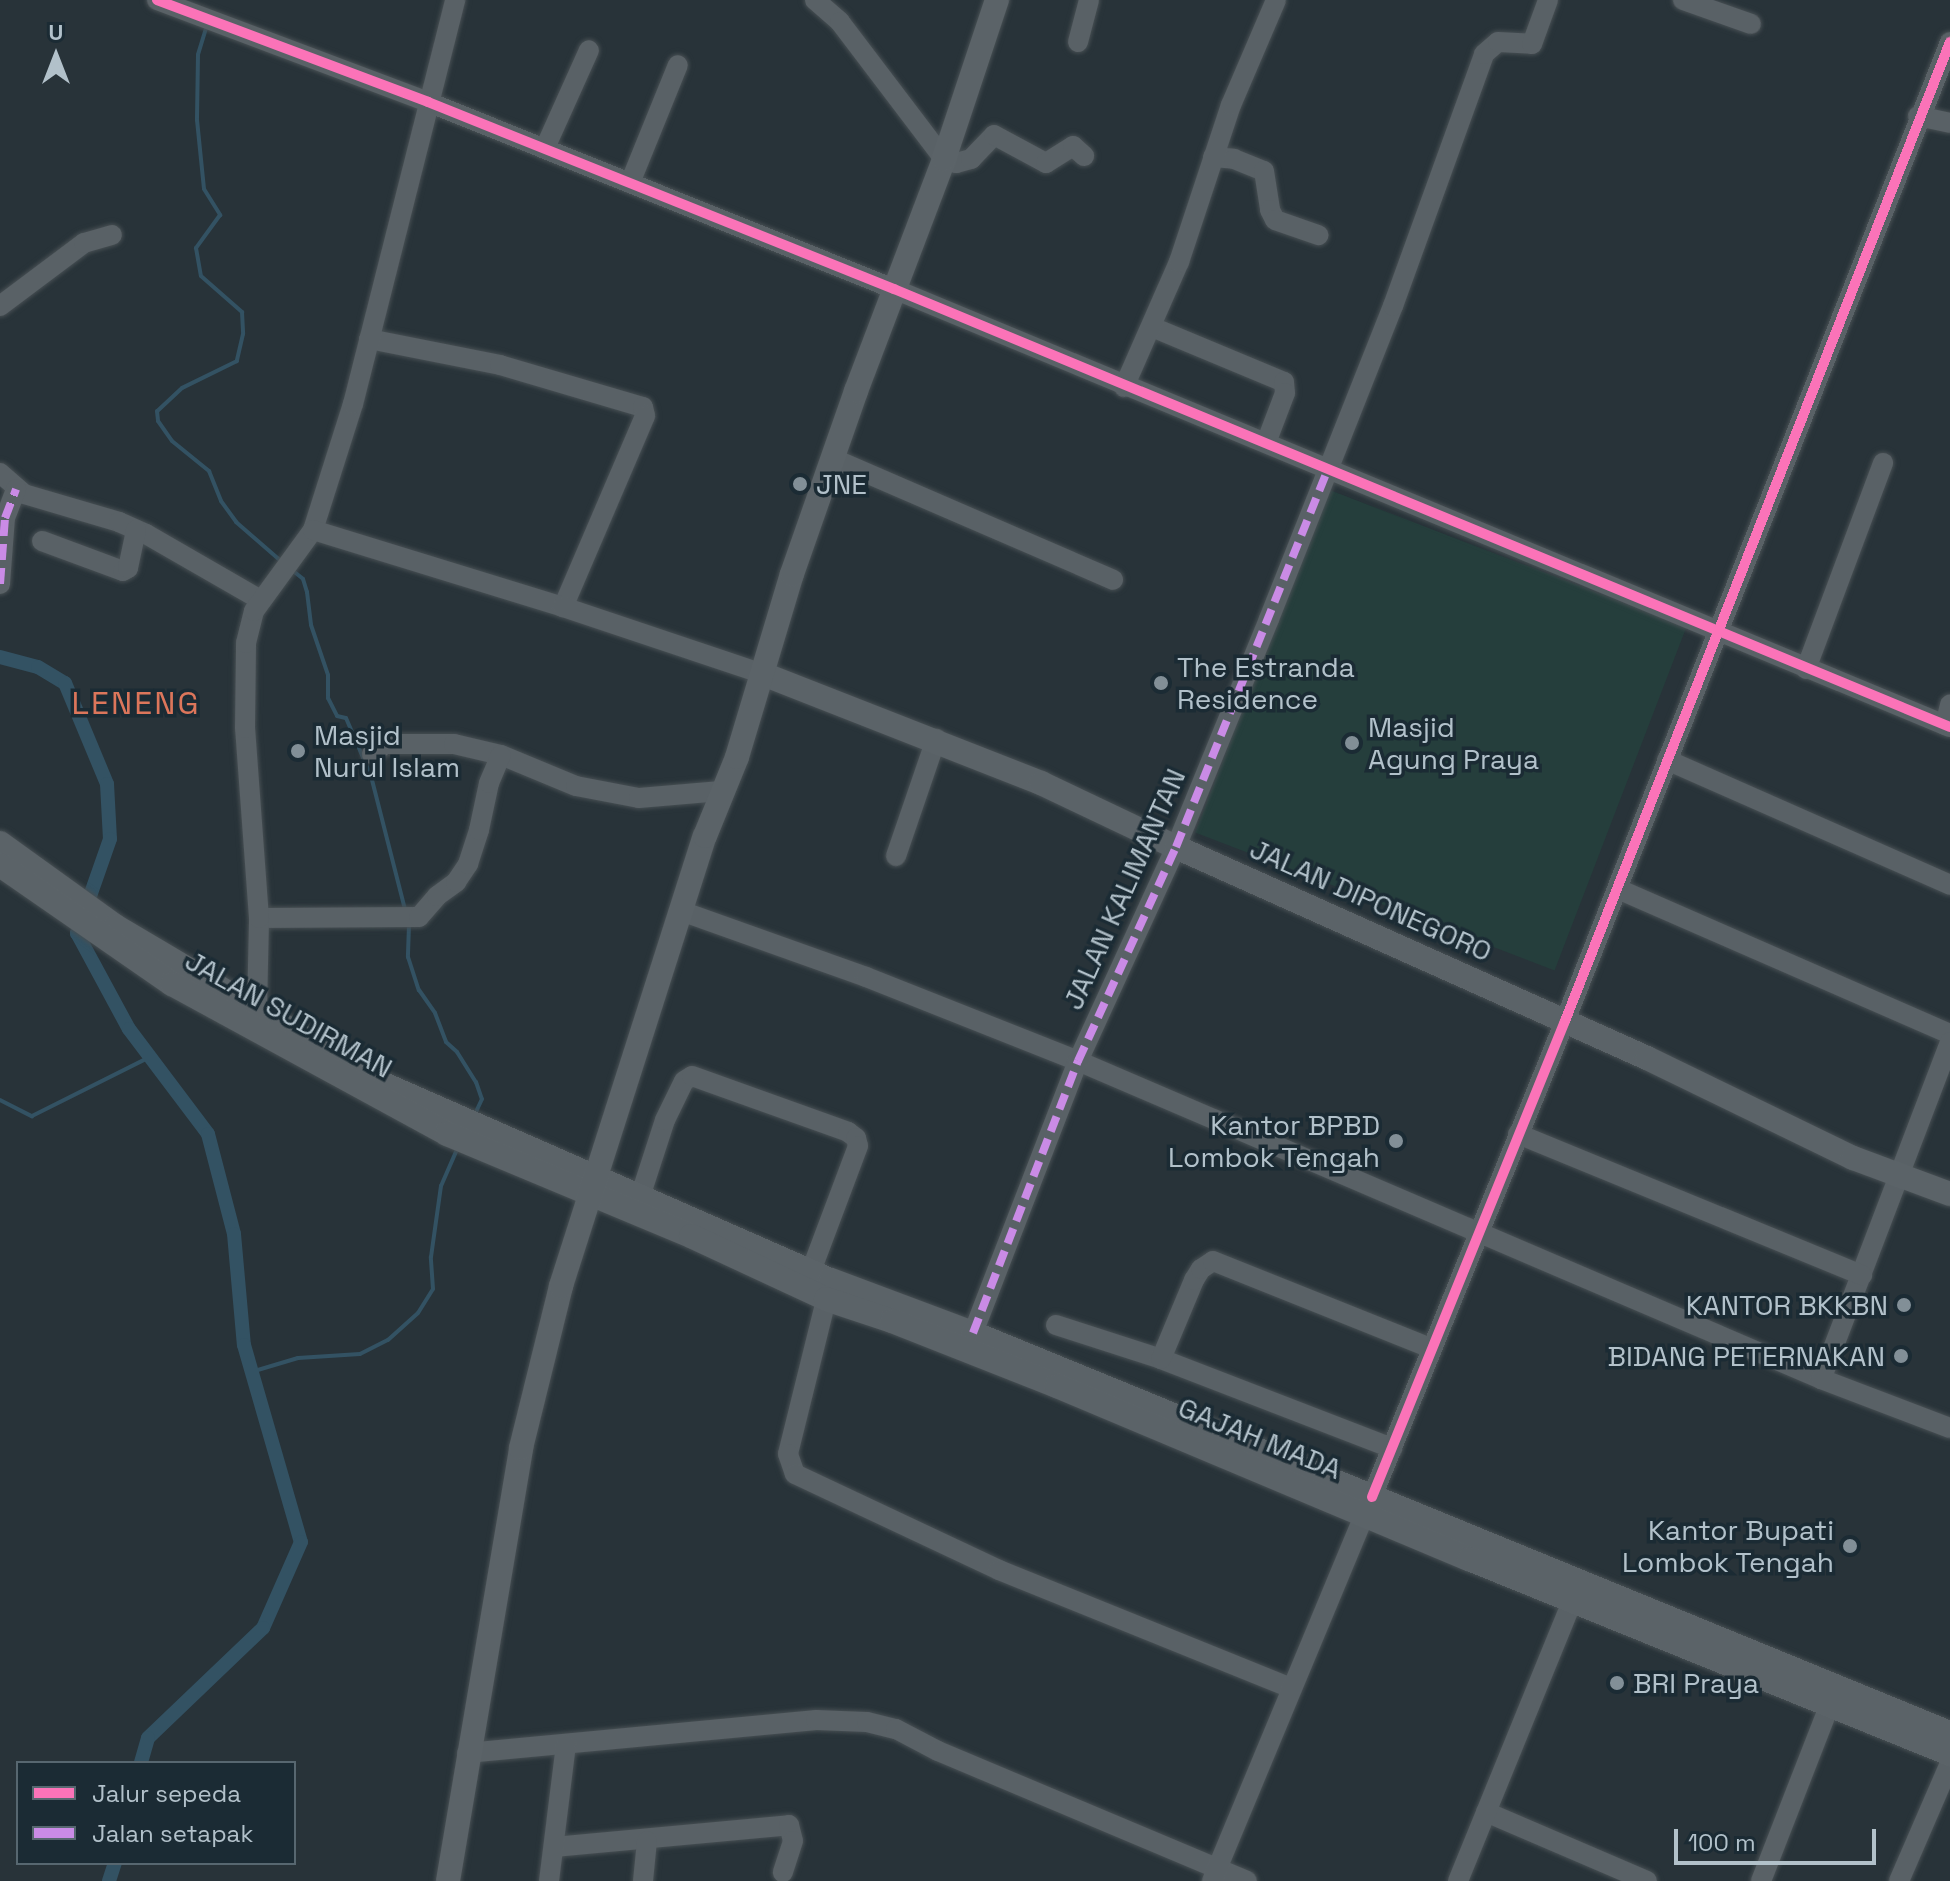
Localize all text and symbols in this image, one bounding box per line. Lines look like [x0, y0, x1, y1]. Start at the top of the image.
north arrow [16, 16, 96, 96]
text: U [49, 18, 63, 46]
place label: JNE [816, 467, 867, 501]
marker: JNE [791, 475, 809, 493]
place label: The Estranda Residence [1177, 650, 1355, 716]
marker: The Estranda Residence [1152, 674, 1170, 692]
district label: LENENG [71, 684, 201, 722]
place label: Masjid Agung Praya [1368, 710, 1539, 776]
place label: Masjid Nurul Islam [314, 718, 460, 784]
marker: Masjid Agung Praya [1343, 734, 1361, 752]
marker: Masjid Nurul Islam [289, 742, 307, 760]
street label: JALAN KALIMANTAN [1056, 763, 1192, 1015]
street label: JALAN DIPONEGORO [1245, 832, 1497, 968]
street label: JALAN SUDIRMAN [180, 943, 398, 1085]
place label: Kantor BPBD Lombok Tengah [1167, 1108, 1380, 1174]
marker: Kantor BPBD Lombok Tengah [1387, 1132, 1405, 1150]
place label: KANTOR BKKBN [1686, 1288, 1888, 1322]
marker: KANTOR BKKBN [1895, 1296, 1913, 1314]
place label: BIDANG PETERNAKAN [1607, 1339, 1885, 1373]
marker: BIDANG PETERNAKAN [1892, 1347, 1910, 1365]
street label: GAJAH MADA [1174, 1390, 1346, 1486]
place label: Kantor Bupati Lombok Tengah [1621, 1513, 1834, 1579]
marker: Kantor Bupati Lombok Tengah [1841, 1537, 1859, 1555]
place label: BRI Praya [1633, 1666, 1759, 1700]
marker: BRI Praya [1608, 1674, 1626, 1692]
legend [16, 1761, 296, 1865]
text: Jalur sepeda [92, 1778, 241, 1809]
scale bar [1678, 1813, 1880, 1863]
text: Jalan setapak [92, 1818, 253, 1849]
text: 100 m [1688, 1827, 1756, 1858]

